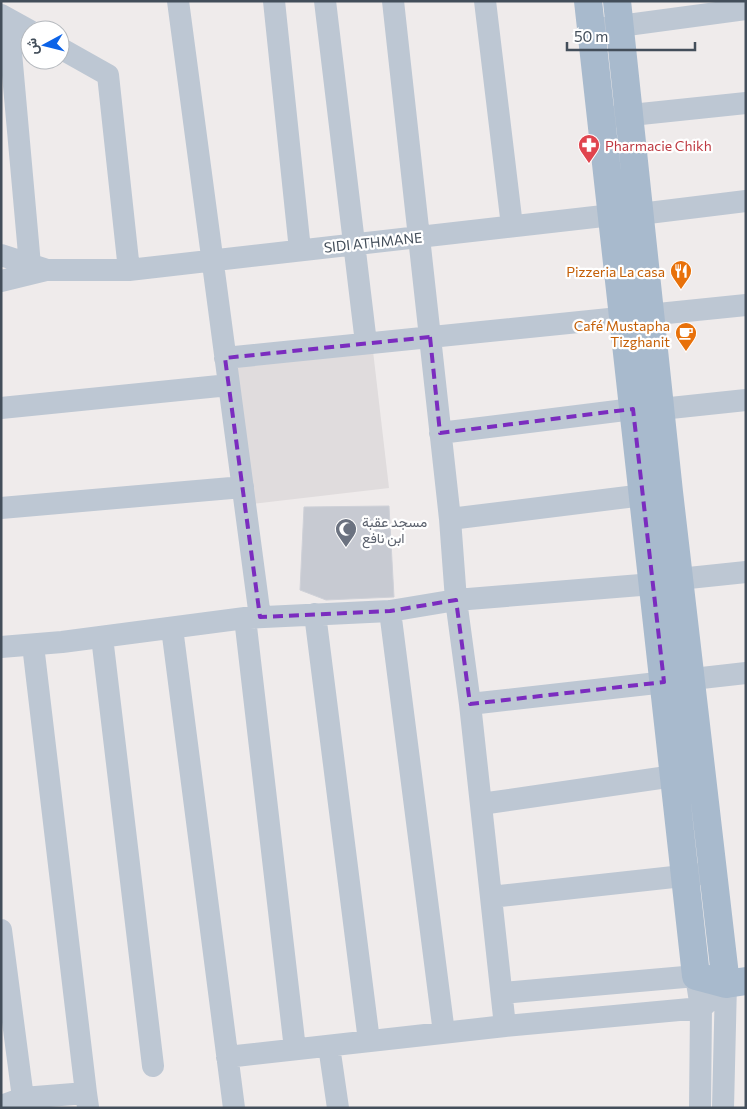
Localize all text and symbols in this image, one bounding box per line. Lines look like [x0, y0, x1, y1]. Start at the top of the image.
north arrow [20, 20, 70, 70]
scale bar [567, 20, 694, 52]
text: 50 m [574, 27, 608, 45]
text: ش [22, 37, 42, 56]
pharmacy icon: Pharmacie Chikh [577, 133, 601, 164]
place label: Pharmacie Chikh [605, 137, 712, 154]
street label: SIDI ATHMANE [323, 228, 423, 256]
restaurant icon: Pizzeria La casa [669, 259, 693, 290]
place label: Pizzeria La casa [566, 263, 665, 280]
place label: Café Mustapha Tizghanit [574, 317, 670, 350]
cafe icon: Café Mustapha Tizghanit [674, 321, 698, 352]
place label: مسجد عقبة ابن نافع [362, 513, 427, 549]
mosque icon: مسجد عقبة ابن نافع [334, 517, 358, 548]

